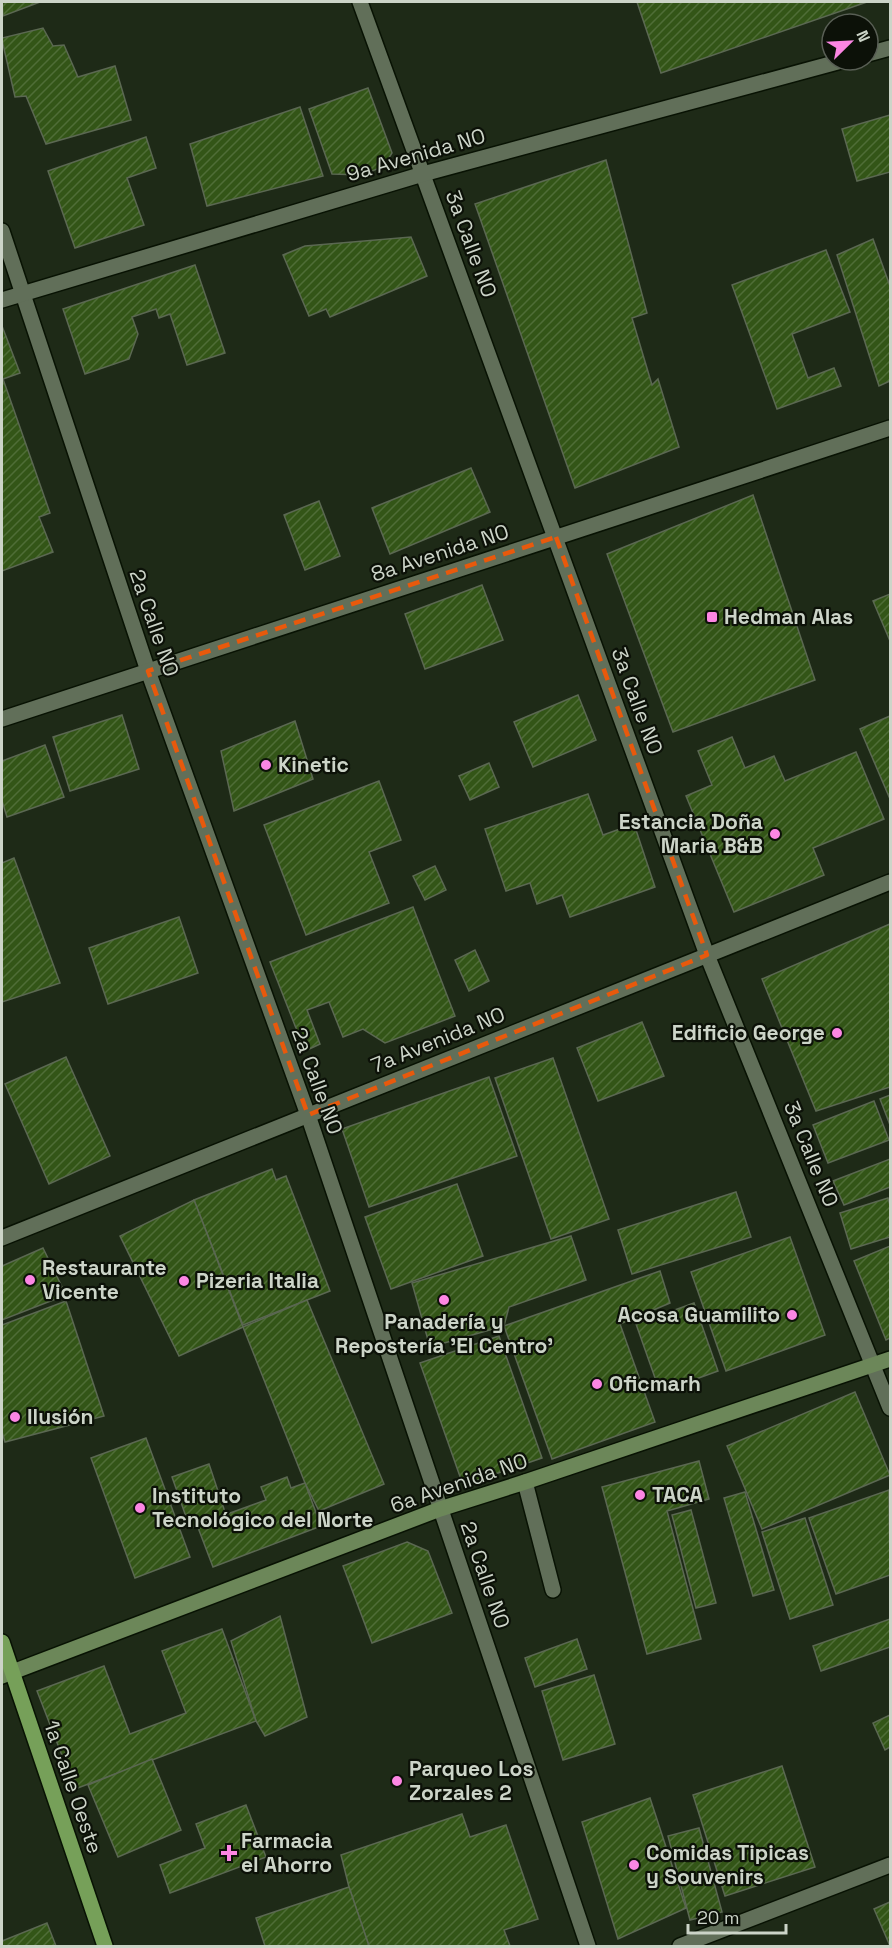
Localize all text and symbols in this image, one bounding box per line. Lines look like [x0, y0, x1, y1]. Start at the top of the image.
north arrow [820, 12, 880, 72]
text: N [851, 27, 875, 45]
street label: 9a Avenida NO [343, 122, 488, 187]
street label: 3a Calle NO [440, 187, 503, 301]
street label: 8a Avenida NO [367, 518, 512, 588]
street label: 2a Calle NO [124, 566, 185, 680]
place label: Hedman Alas [724, 603, 853, 630]
marker: Hedman Alas [705, 610, 719, 624]
street label: 3a Calle NO [606, 644, 669, 758]
place label: Kinetic [278, 751, 349, 778]
marker: Kinetic [259, 758, 273, 772]
place label: Estancia Doña Maria B&B [619, 808, 763, 859]
marker: Estancia Doña Maria B&B [768, 827, 782, 841]
street label: 7a Avenida NO [367, 1000, 509, 1079]
place label: Edificio George [672, 1019, 825, 1046]
street label: 2a Calle NO [286, 1024, 349, 1138]
marker: Edificio George [830, 1026, 844, 1040]
street label: 3a Calle NO [778, 1097, 845, 1211]
place label: Restaurante Vicente [42, 1254, 167, 1305]
place label: Pizeria Italia [196, 1267, 319, 1294]
marker: Restaurante Vicente [23, 1273, 37, 1287]
marker: Pizeria Italia [177, 1274, 191, 1288]
marker: Panadería y Repostería 'El Centro' [437, 1293, 451, 1307]
place label: Acosa Guamilito [617, 1301, 780, 1328]
place label: Panadería y Repostería 'El Centro' [335, 1308, 553, 1359]
marker: Acosa Guamilito [785, 1308, 799, 1322]
place label: Oficmarh [609, 1370, 701, 1397]
marker: Oficmarh [590, 1377, 604, 1391]
place label: Ilusión [27, 1403, 93, 1430]
marker: Ilusión [8, 1410, 22, 1424]
street label: 6a Avenida NO [387, 1446, 531, 1519]
place label: TACA [652, 1481, 703, 1508]
place label: Instituto Tecnológico del Norte [152, 1482, 374, 1533]
marker: TACA [633, 1488, 647, 1502]
marker: Instituto Tecnológico del Norte [133, 1501, 147, 1515]
street label: 2a Calle NO [455, 1518, 516, 1632]
street label: 1a Calle Oeste [38, 1717, 109, 1857]
place label: Parqueo Los Zorzales 2 [409, 1755, 533, 1806]
marker: Parqueo Los Zorzales 2 [390, 1774, 404, 1788]
place label: Farmacia el Ahorro [241, 1827, 332, 1878]
place label: Comidas Tipicas y Souvenirs [646, 1839, 809, 1890]
marker: Farmacia el Ahorro [222, 1846, 236, 1860]
marker: Comidas Tipicas y Souvenirs [627, 1858, 641, 1872]
scale bar [688, 1897, 786, 1935]
text: 20 m [697, 1906, 740, 1929]

